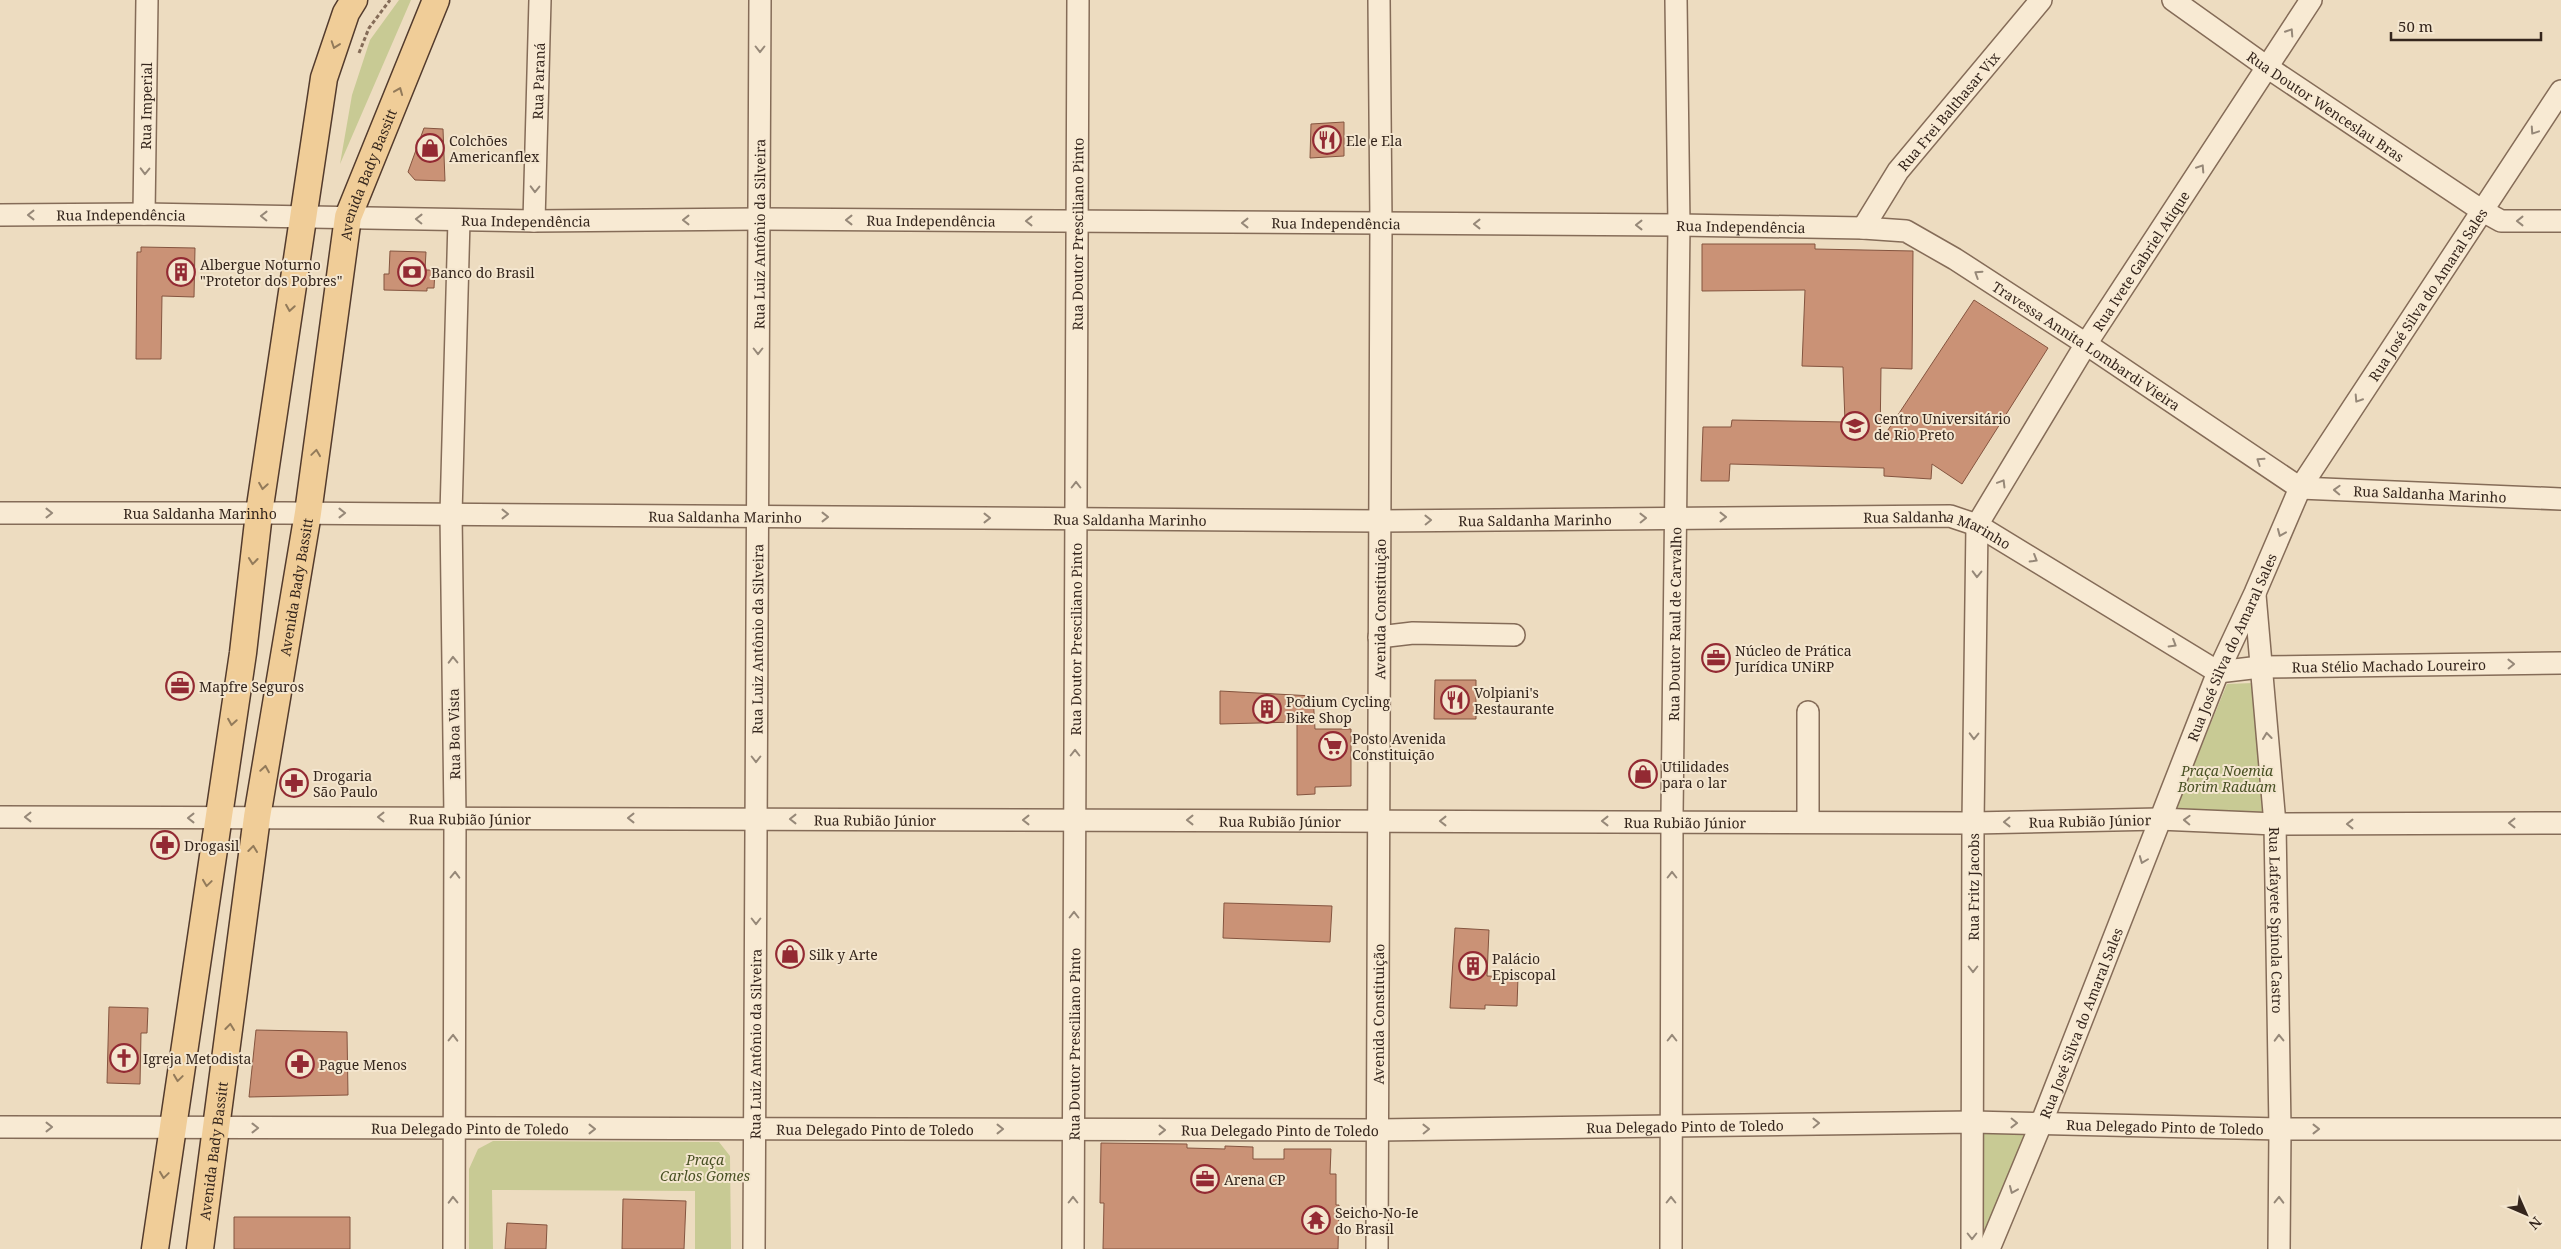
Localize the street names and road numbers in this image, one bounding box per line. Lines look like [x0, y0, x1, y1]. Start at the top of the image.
street label: Rua Paraná [527, 42, 548, 120]
street label: Rua Doutor Wenceslau Bras [2243, 46, 2408, 166]
street label: Rua Frei Balthasar Vix [1893, 47, 2004, 175]
street label: Rua Imperial [135, 62, 156, 150]
street label: Avenida Bady Bassitt [335, 106, 400, 242]
street label: Rua Doutor Presciliano Pinto [1067, 138, 1087, 330]
street label: Rua Luiz Antônio da Silveira [749, 139, 769, 329]
street label: Rua Ivete Gabriel Atique [2088, 187, 2193, 334]
street label: Rua Independência [56, 204, 186, 224]
street label: Rua José Silva do Amaral Sales [2363, 204, 2491, 385]
street label: Rua Independência [461, 210, 591, 231]
street label: Rua Independência [866, 210, 996, 230]
street label: Rua Independência [1271, 213, 1401, 233]
street label: Rua Independência [1676, 215, 1806, 237]
street label: Travessa Annita Lombardi Vieira [1989, 276, 2184, 414]
street label: Rua Saldanha Marinho [2353, 481, 2507, 506]
street label: Rua Saldanha Marinho [123, 504, 277, 523]
street label: Rua Saldanha Marinho [648, 506, 802, 526]
street label: Rua Saldanha Marinho [1863, 506, 2015, 553]
street label: Rua Saldanha Marinho [1053, 509, 1207, 529]
street label: Rua Saldanha Marinho [1458, 509, 1612, 530]
street label: Avenida Bady Bassitt [275, 516, 317, 657]
street label: Rua Doutor Raul de Carvalho [1664, 527, 1685, 721]
street label: Avenida Constituição [1370, 538, 1389, 680]
street label: Rua Doutor Presciliano Pinto [1066, 543, 1085, 735]
street label: Rua Luiz Antônio da Silveira [747, 544, 767, 734]
street label: Rua José Silva do Amaral Sales [2182, 550, 2281, 744]
street label: Rua Stélio Machado Loureiro [2292, 654, 2486, 676]
street label: Rua Boa Vista [444, 688, 464, 780]
street label: Rua Rubião Júnior [409, 809, 532, 828]
street label: Rua Rubião Júnior [814, 810, 937, 829]
street label: Rua Rubião Júnior [2029, 810, 2152, 831]
street label: Rua Rubião Júnior [1219, 811, 1342, 831]
street label: Rua Rubião Júnior [1624, 812, 1747, 832]
street label: Rua Lafayete Spínola Castro [2266, 827, 2288, 1014]
street label: Rua Fritz Jacobs [1963, 833, 1982, 941]
street label: Rua José Silva do Amaral Sales [2035, 925, 2127, 1121]
street label: Avenida Constituição [1368, 943, 1388, 1085]
street label: Rua Doutor Presciliano Pinto [1064, 948, 1084, 1140]
street label: Rua Luiz Antônio da Silveira [745, 949, 765, 1139]
street label: Avenida Bady Bassitt [194, 1080, 232, 1221]
street label: Rua Delegado Pinto de Toledo [1586, 1115, 1784, 1137]
street label: Rua Delegado Pinto de Toledo [2066, 1115, 2264, 1138]
street label: Rua Delegado Pinto de Toledo [371, 1118, 569, 1138]
street label: Rua Delegado Pinto de Toledo [776, 1119, 974, 1139]
street label: Rua Delegado Pinto de Toledo [1181, 1120, 1379, 1140]

